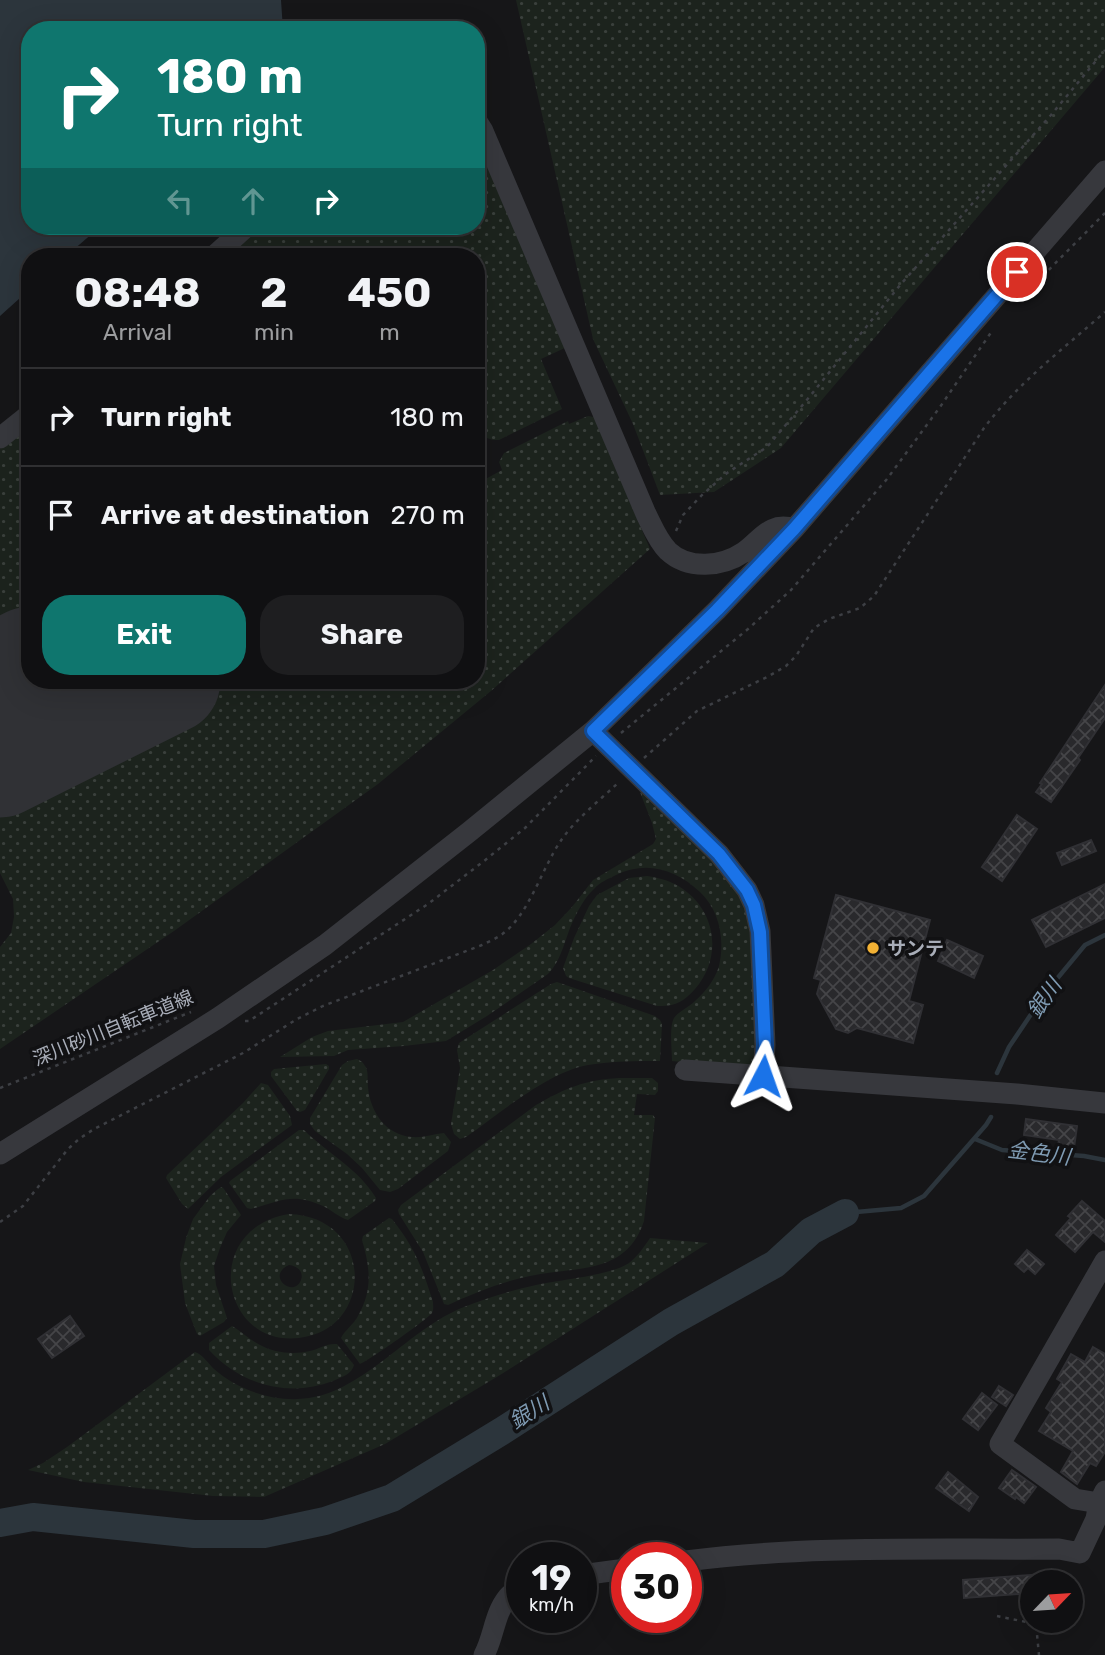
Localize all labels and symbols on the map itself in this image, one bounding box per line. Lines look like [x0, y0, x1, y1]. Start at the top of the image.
pin [987, 242, 1047, 302]
place label: サンテ [887, 937, 944, 960]
marker: サンテ [865, 940, 881, 956]
water label: 銀川 [1022, 972, 1067, 1022]
street label: 深川砂川自転車道線 [29, 985, 197, 1071]
position arrow [726, 1039, 800, 1113]
water label: 金色川 [1006, 1137, 1074, 1169]
water label: 銀川 [505, 1389, 555, 1434]
speed limit sign: 30 [611, 1542, 702, 1633]
north arrow [1020, 1570, 1083, 1633]

